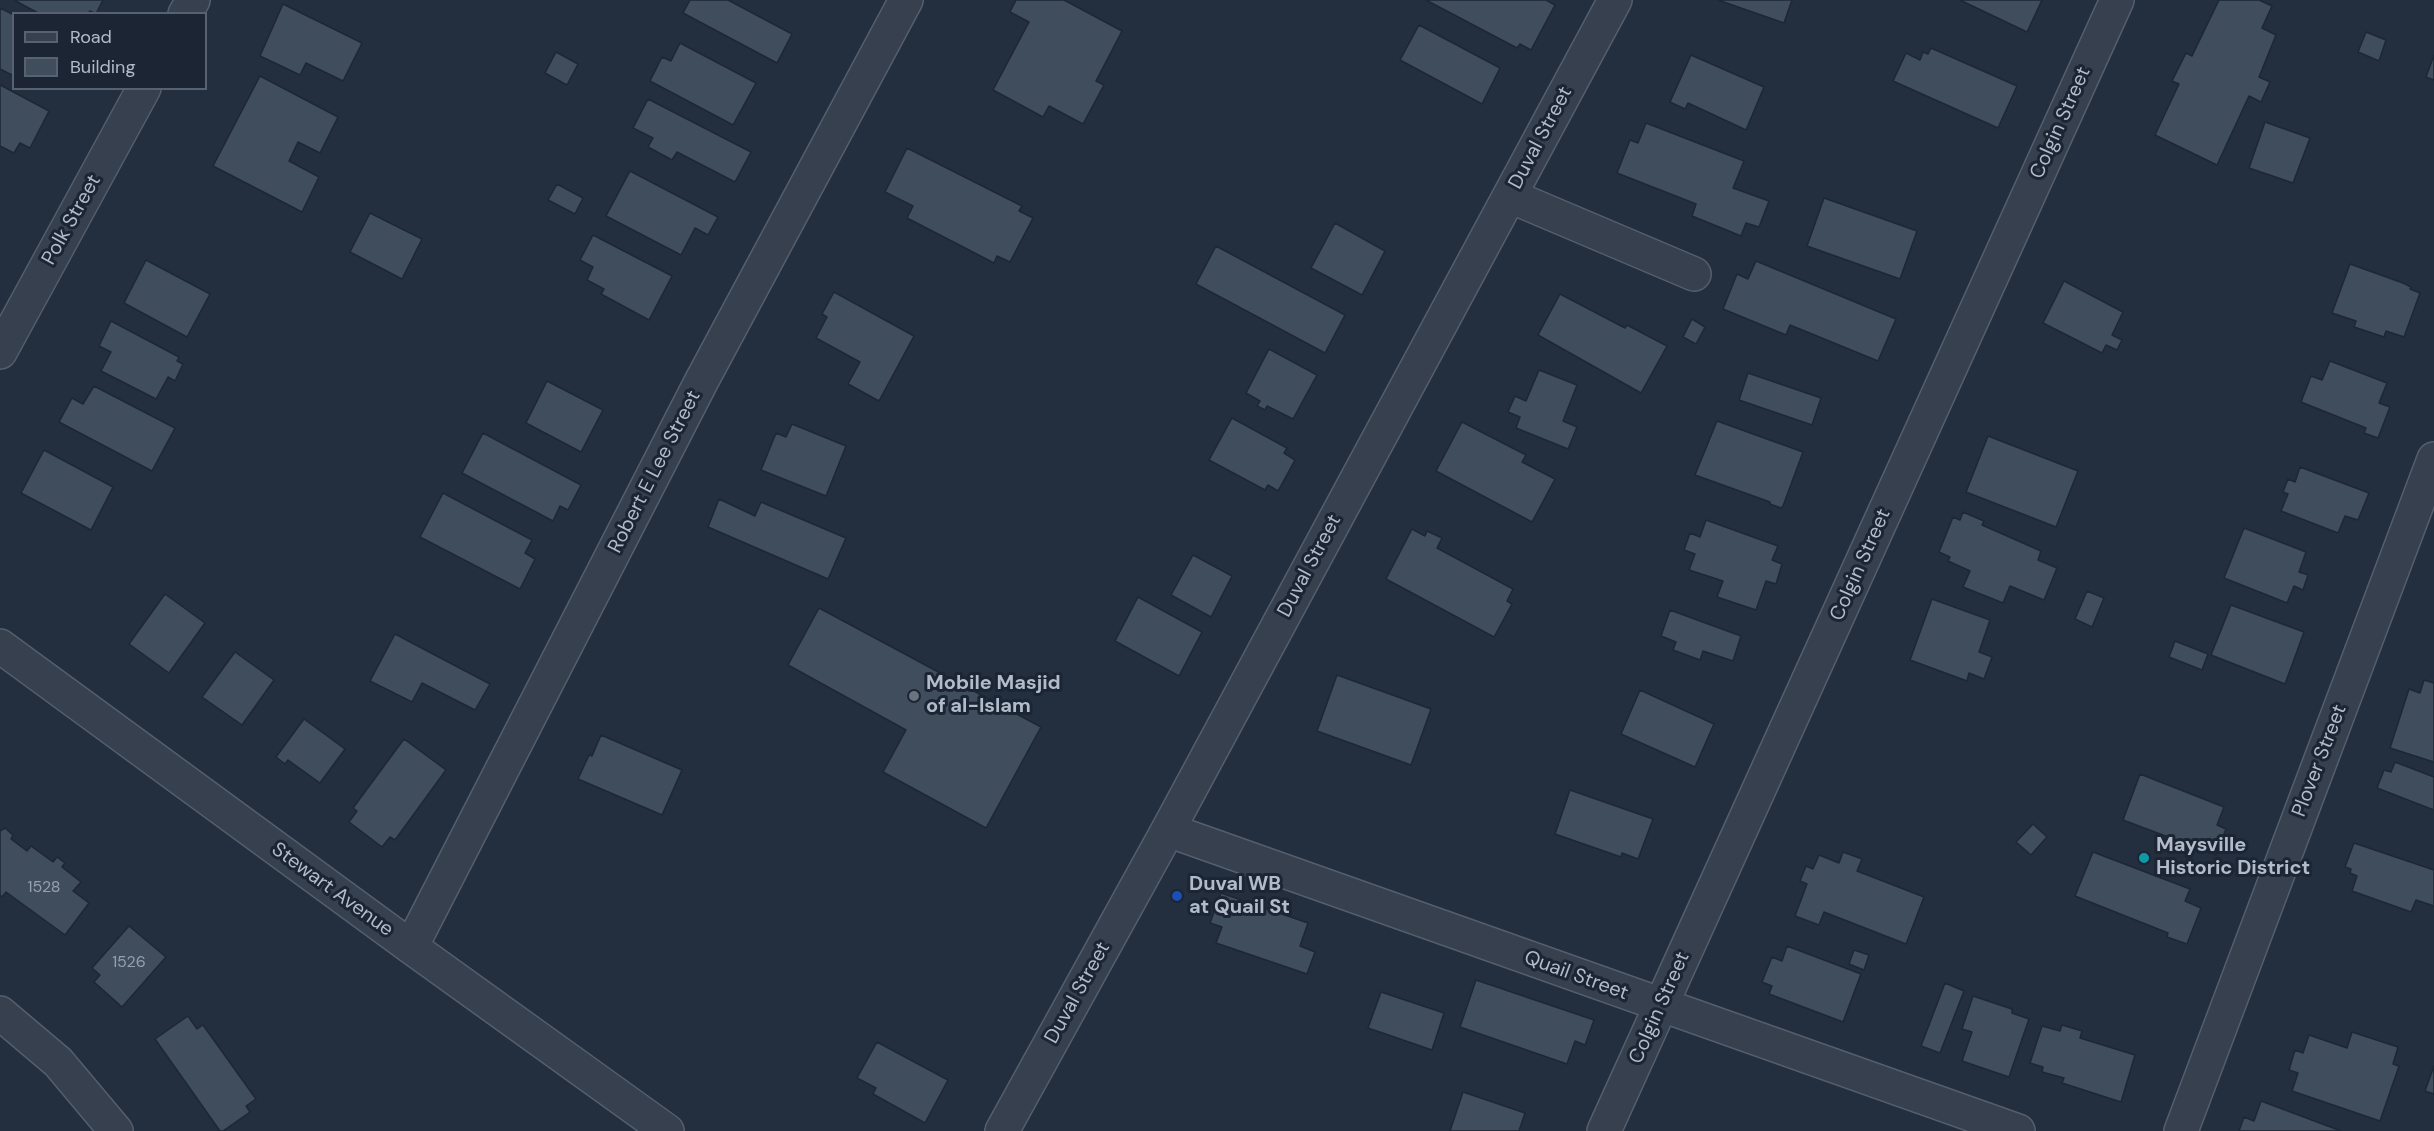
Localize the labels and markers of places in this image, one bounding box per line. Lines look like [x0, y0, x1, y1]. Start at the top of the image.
place label: Mobile Masjid of al-Islam [926, 672, 1061, 719]
marker: Mobile Masjid of al-Islam [907, 689, 921, 703]
place label: Maysville Historic District [2156, 834, 2310, 881]
marker: Maysville Historic District [2137, 851, 2151, 865]
place label: Duval WB at Quail St [1189, 873, 1290, 920]
marker: Duval WB at Quail St [1170, 889, 1184, 903]

